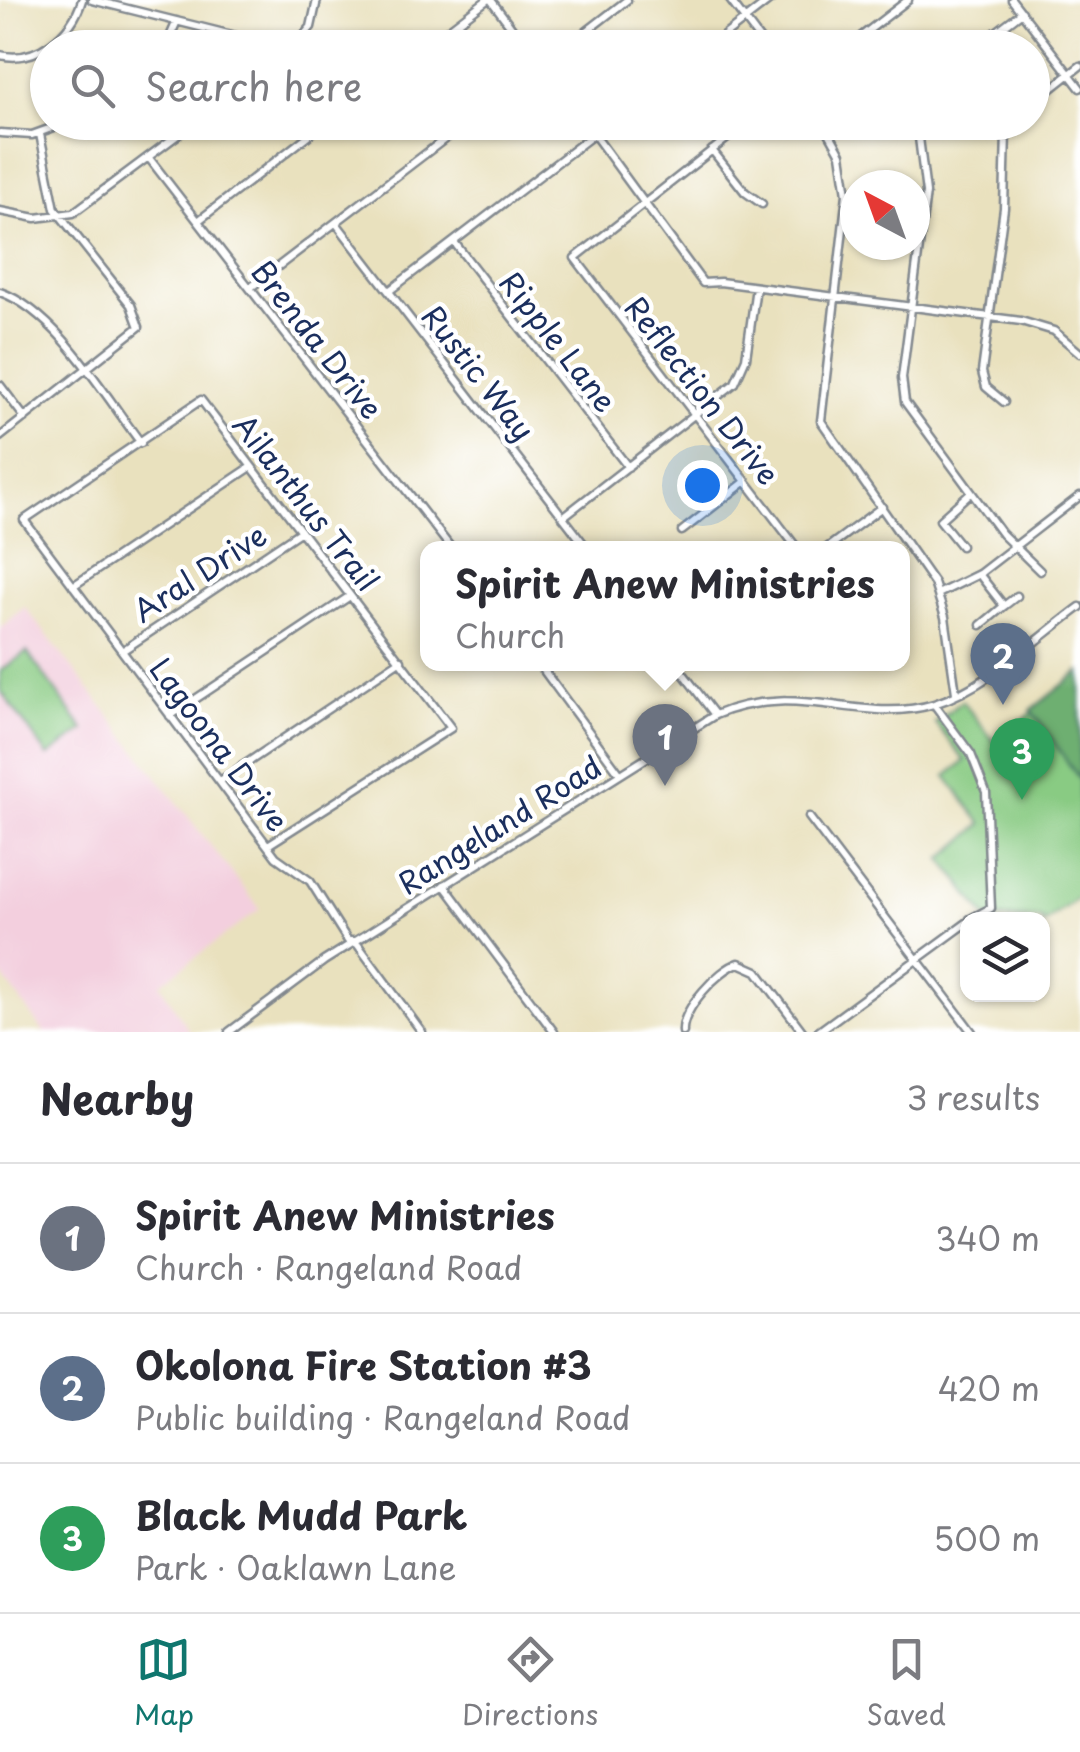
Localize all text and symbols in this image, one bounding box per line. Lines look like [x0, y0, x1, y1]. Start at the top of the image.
search box [30, 30, 1050, 140]
text: Search here [145, 57, 362, 114]
icon: search [65, 58, 120, 113]
north arrow [840, 170, 930, 260]
street label: Brenda Drive [242, 250, 394, 428]
street label: Ripple Lane [489, 261, 629, 421]
street label: Reflection Drive [615, 286, 791, 494]
street label: Rustic Way [412, 295, 546, 449]
street label: Ailanthus Trail [223, 404, 391, 600]
your location [677, 460, 728, 511]
street label: Aral Drive [123, 512, 275, 632]
popup [420, 541, 910, 671]
text: Spirit Anew Ministries [455, 554, 875, 611]
text: Church [455, 611, 565, 659]
pin: 2 [970, 622, 1036, 705]
street label: Lagoona Drive [140, 648, 300, 840]
pin: 1 [632, 704, 698, 786]
pin: 3 [990, 718, 1054, 800]
street label: Rangeland Road [388, 743, 610, 905]
map controls [960, 912, 1050, 1002]
button: layers [960, 912, 1050, 1002]
text: Nearby [40, 1066, 194, 1129]
text: 3 results [906, 1073, 1040, 1121]
text: Spirit Anew Ministries [135, 1186, 555, 1243]
text: 1 [65, 1214, 80, 1262]
text: 340 m [935, 1214, 1040, 1262]
text: Church · Rangeland Road [135, 1243, 522, 1291]
text: Okolona Fire Station #3 [135, 1336, 592, 1393]
text: 2 [61, 1364, 84, 1412]
text: 420 m [938, 1364, 1040, 1412]
text: Public building · Rangeland Road [135, 1393, 631, 1441]
text: Black Mudd Park [135, 1486, 467, 1543]
text: 3 [62, 1514, 83, 1562]
text: 500 m [934, 1514, 1040, 1562]
text: Park · Oaklawn Lane [135, 1543, 456, 1591]
tab: Map [134, 1632, 194, 1735]
tab: Directions [462, 1632, 598, 1735]
tab: Saved [866, 1632, 946, 1735]

